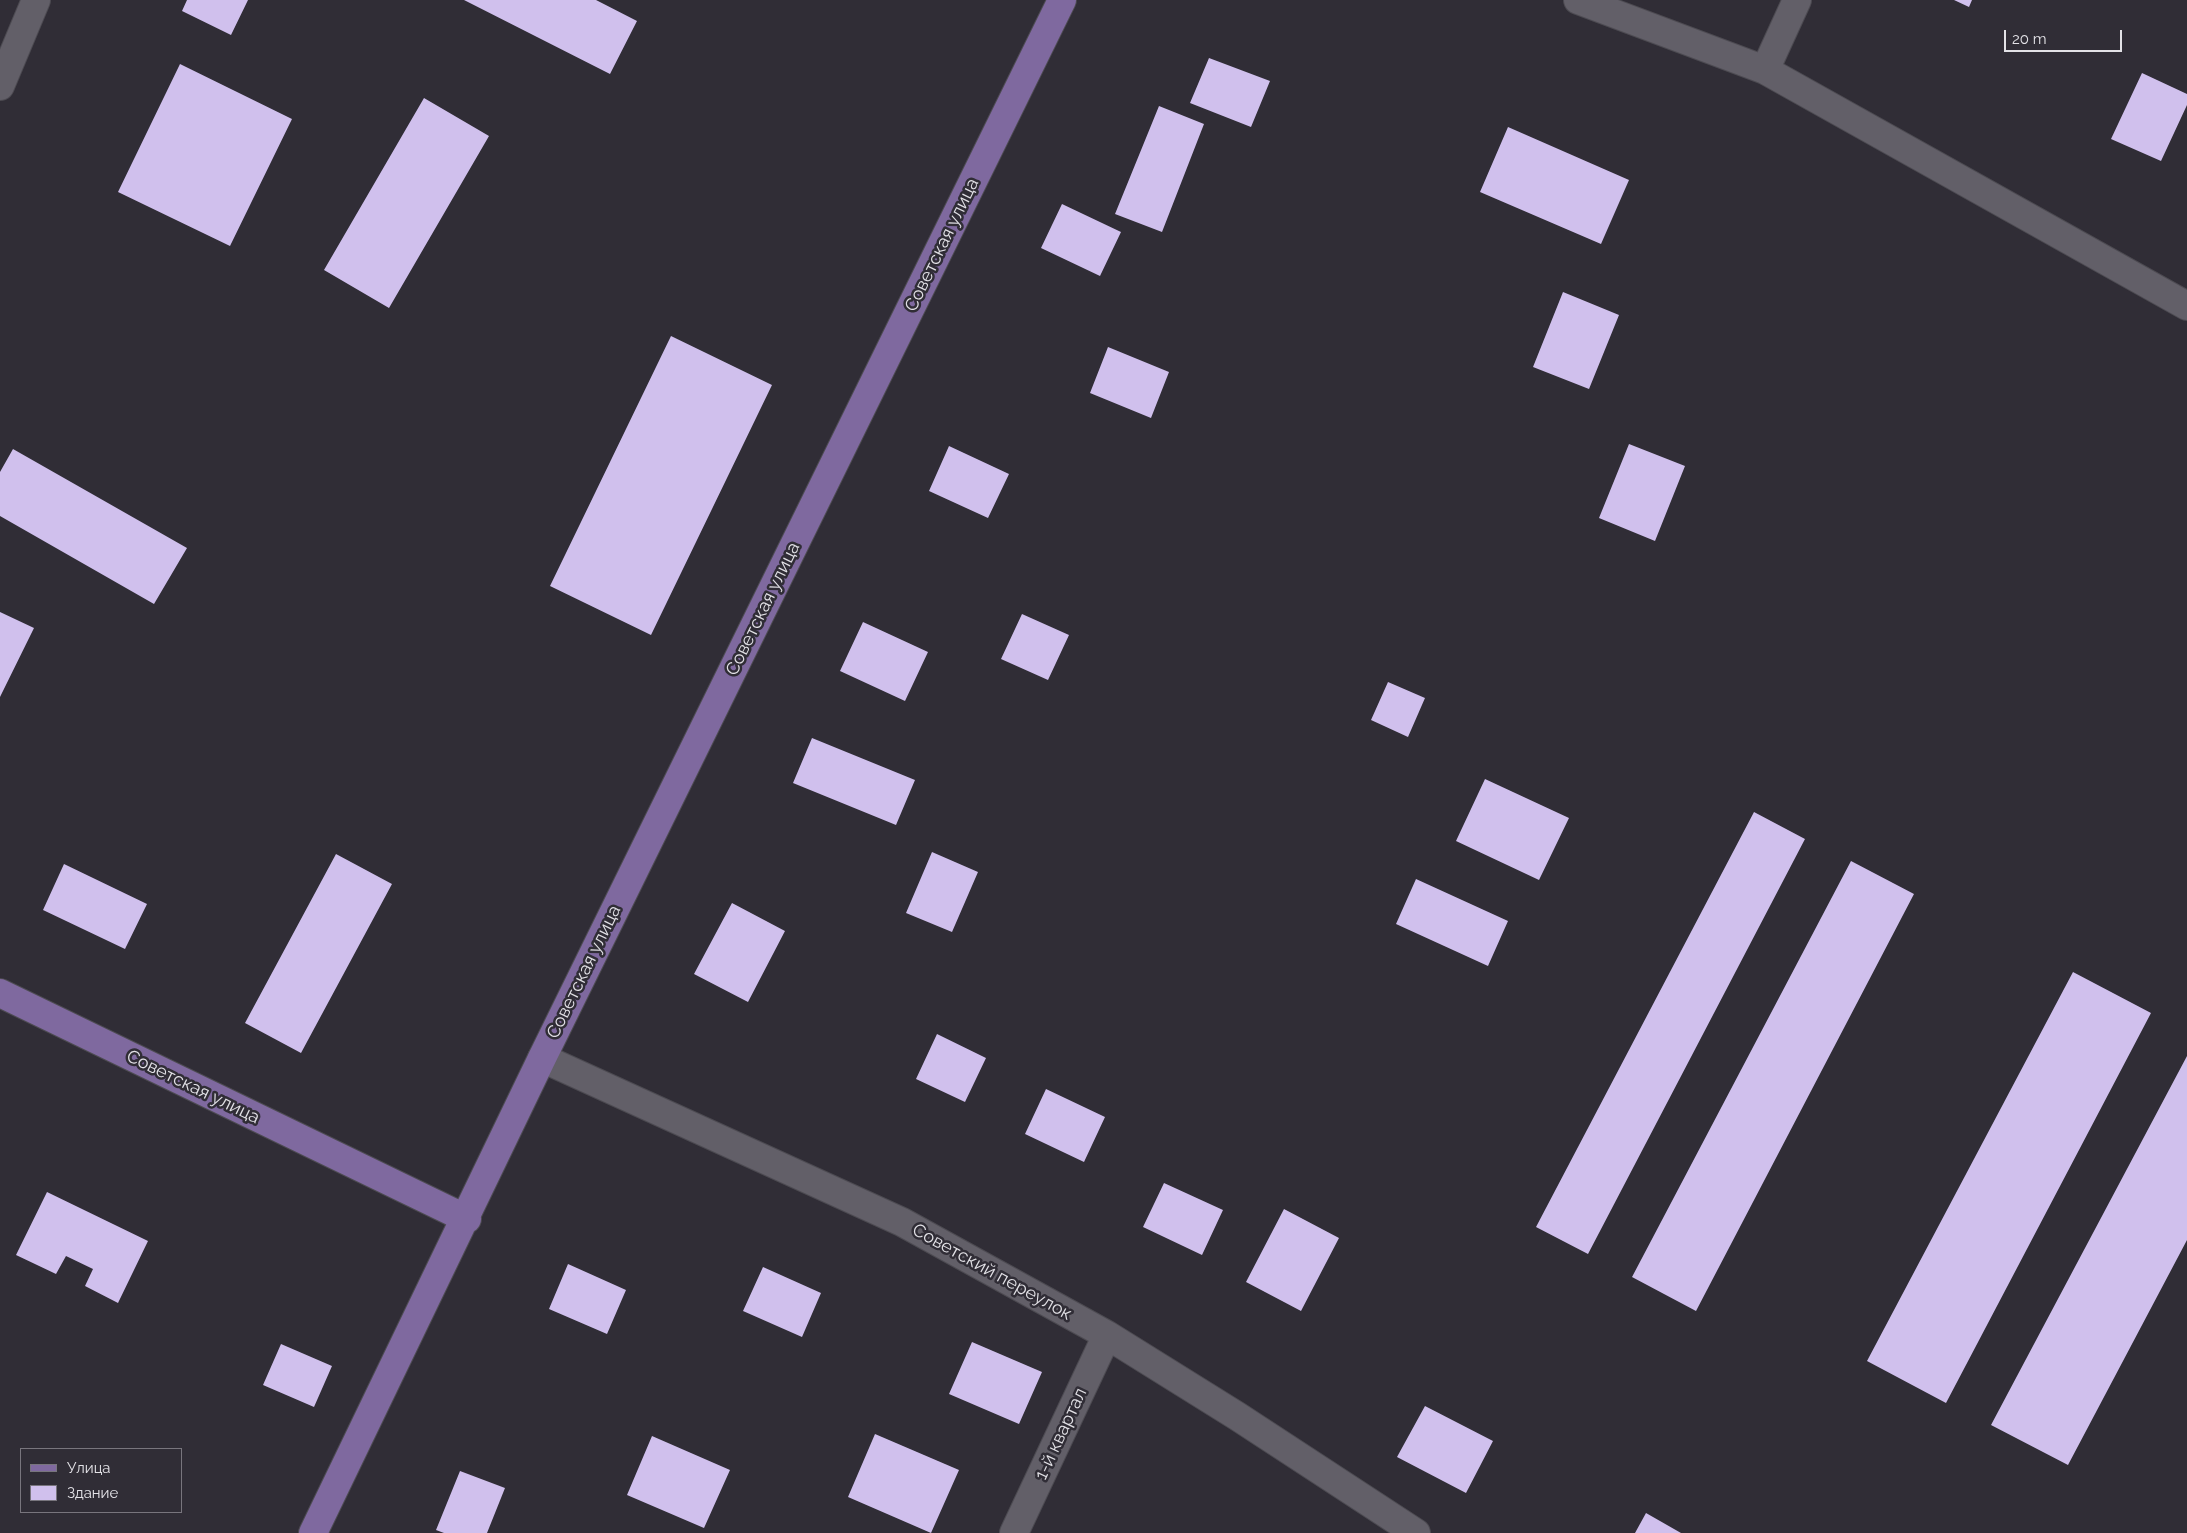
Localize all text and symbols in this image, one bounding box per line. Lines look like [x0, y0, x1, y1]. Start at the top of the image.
scale bar [2007, 20, 2124, 52]
text: 20 m [2012, 30, 2047, 48]
street label: Советская улица [900, 175, 984, 315]
street label: Советская улица [721, 539, 805, 679]
street label: Советская улица [542, 902, 626, 1042]
street label: Советская улица [123, 1045, 263, 1129]
street label: Советский переулок [908, 1219, 1076, 1325]
street label: 1-й квартал [1030, 1385, 1092, 1483]
legend [20, 1448, 182, 1513]
text: Улица [67, 1459, 111, 1477]
text: Здание [67, 1484, 118, 1502]

